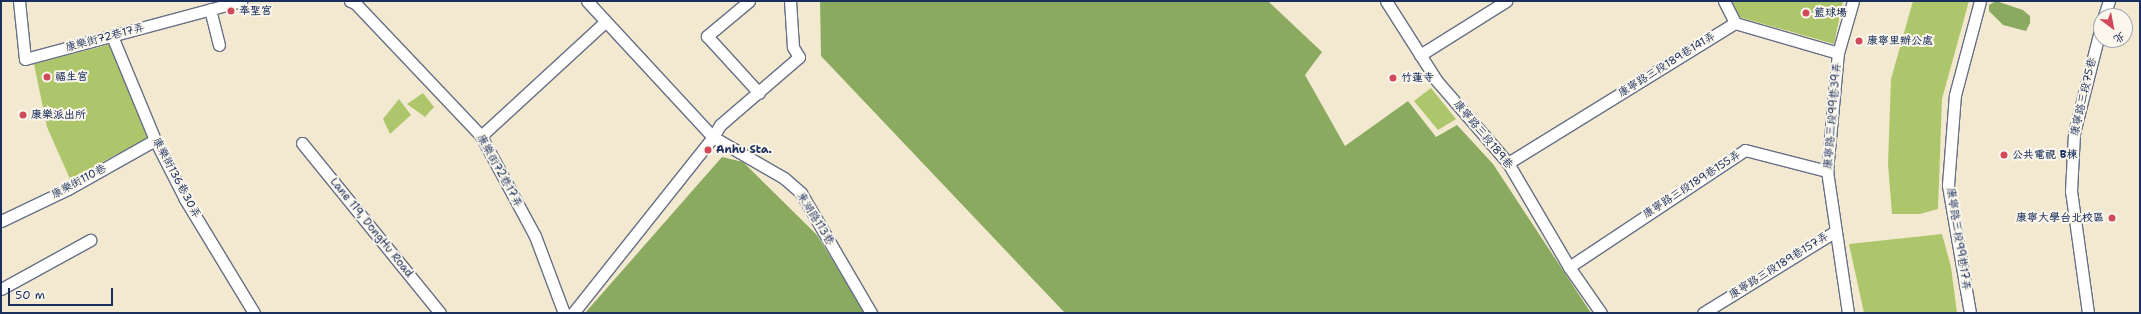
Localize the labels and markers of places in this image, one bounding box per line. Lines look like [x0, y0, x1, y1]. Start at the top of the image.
place label: 奉聖宮 [239, 4, 272, 18]
marker: 奉聖宮 [226, 6, 236, 16]
place label: 籃球場 [1814, 6, 1847, 20]
marker: 籃球場 [1801, 8, 1811, 18]
place label: 康寧里辦公處 [1867, 34, 1933, 48]
marker: 康寧里辦公處 [1854, 36, 1864, 46]
place label: 福生宮 [55, 70, 88, 84]
place label: 竹蓮寺 [1401, 71, 1434, 85]
marker: 福生宮 [42, 72, 52, 82]
marker: 竹蓮寺 [1388, 73, 1398, 83]
place label: 康樂派出所 [31, 108, 86, 122]
marker: 康樂派出所 [18, 110, 28, 120]
place label: Anhu Sta. [716, 143, 772, 157]
marker: Anhu Sta. [703, 145, 713, 155]
place label: 公共電視 B棟 [2012, 148, 2078, 162]
marker: 公共電視 B棟 [1999, 150, 2009, 160]
place label: 康寧大學台北校區 [2016, 211, 2104, 225]
marker: 康寧大學台北校區 [2107, 213, 2117, 223]

